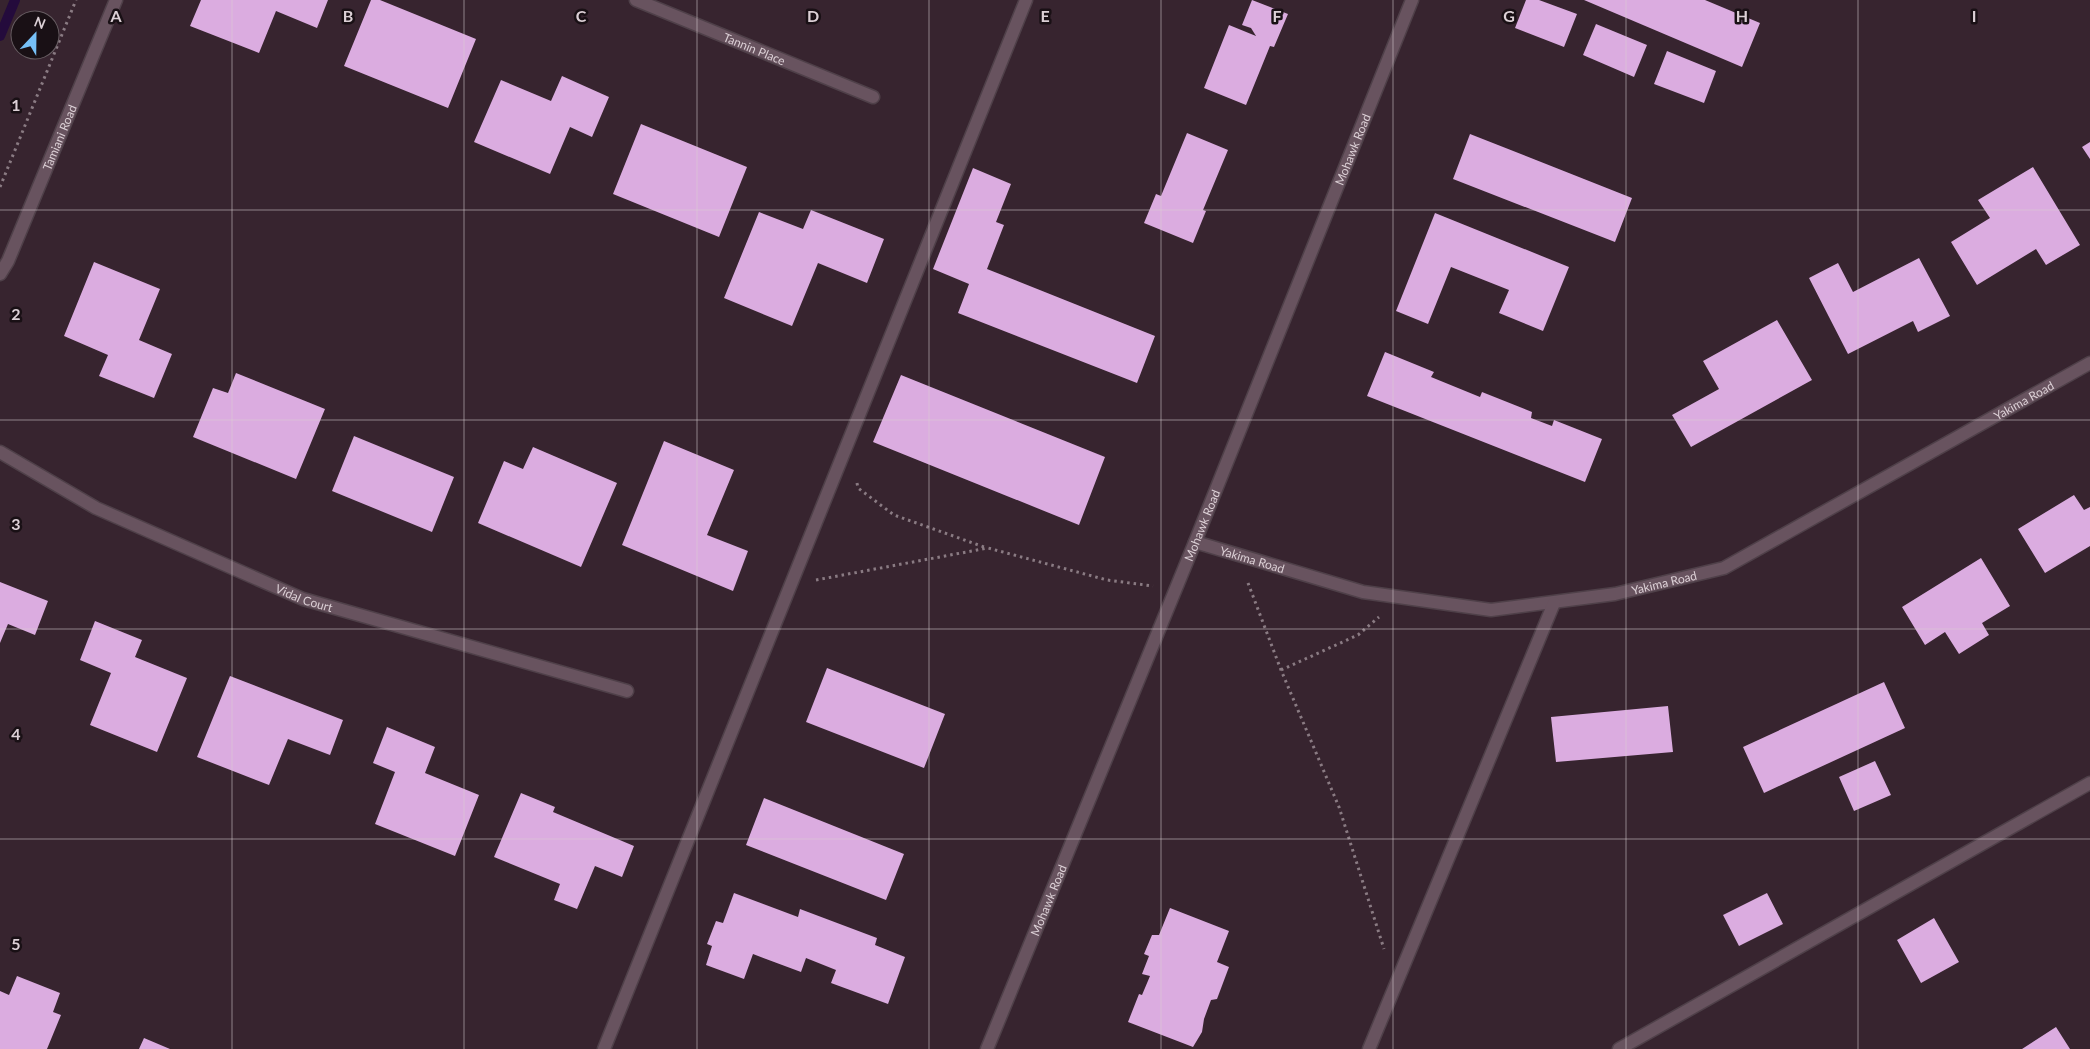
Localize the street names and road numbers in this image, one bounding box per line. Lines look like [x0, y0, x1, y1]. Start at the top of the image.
street label: Tannin Place [721, 29, 788, 68]
street label: Tamiani Road [39, 102, 79, 173]
street label: Mohawk Road [1331, 111, 1373, 187]
street label: Yakima Road [1991, 377, 2056, 423]
street label: Mohawk Road [1181, 487, 1223, 563]
street label: Yakima Road [1218, 542, 1287, 576]
street label: Yakima Road [1630, 567, 1698, 597]
street label: Vidal Court [273, 580, 335, 615]
street label: Mohawk Road [1027, 862, 1069, 938]

